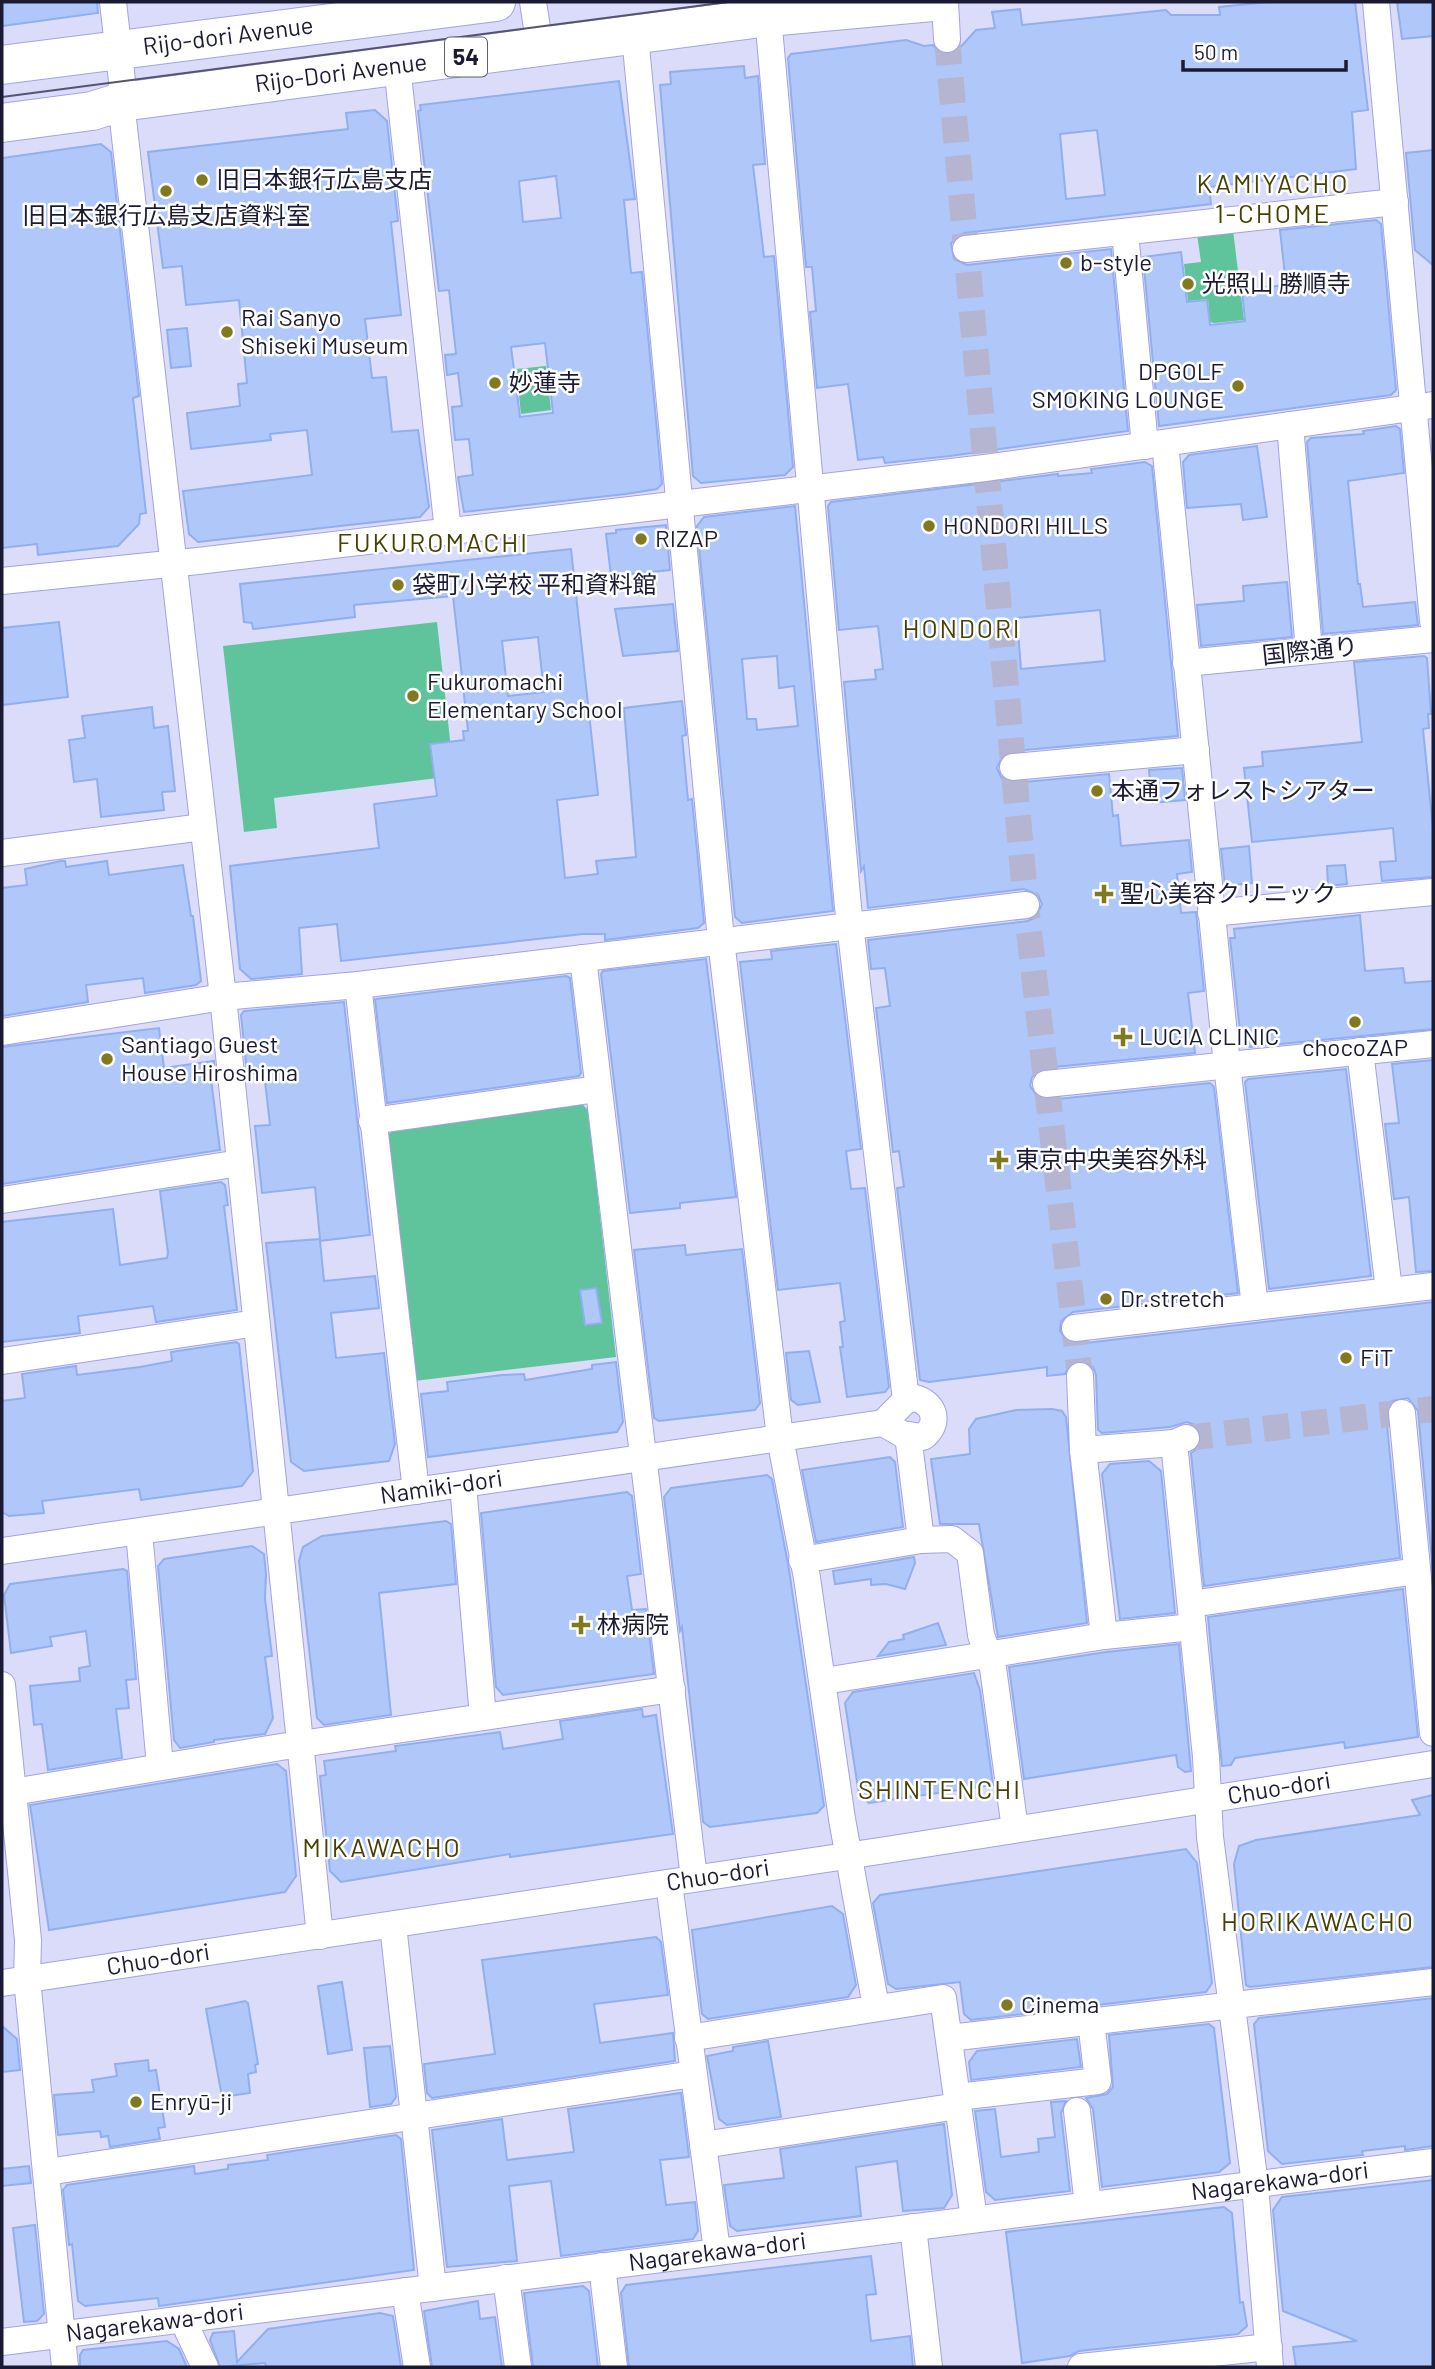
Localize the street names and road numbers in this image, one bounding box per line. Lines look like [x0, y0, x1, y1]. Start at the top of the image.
street label: Rijo-dori Avenue [141, 9, 315, 60]
road number: 54 [445, 38, 487, 76]
street label: Rijo-Dori Avenue [253, 46, 429, 97]
street label: 国際通り [1261, 630, 1359, 669]
street label: Namiki-dori [378, 1462, 504, 1509]
street label: Chuo-dori [1225, 1764, 1333, 1809]
street label: Chuo-dori [664, 1852, 771, 1896]
street label: Chuo-dori [104, 1936, 212, 1980]
street label: Nagarekawa-dori [1189, 2154, 1370, 2205]
street label: Nagarekawa-dori [627, 2225, 808, 2276]
street label: Nagarekawa-dori [64, 2296, 245, 2347]

